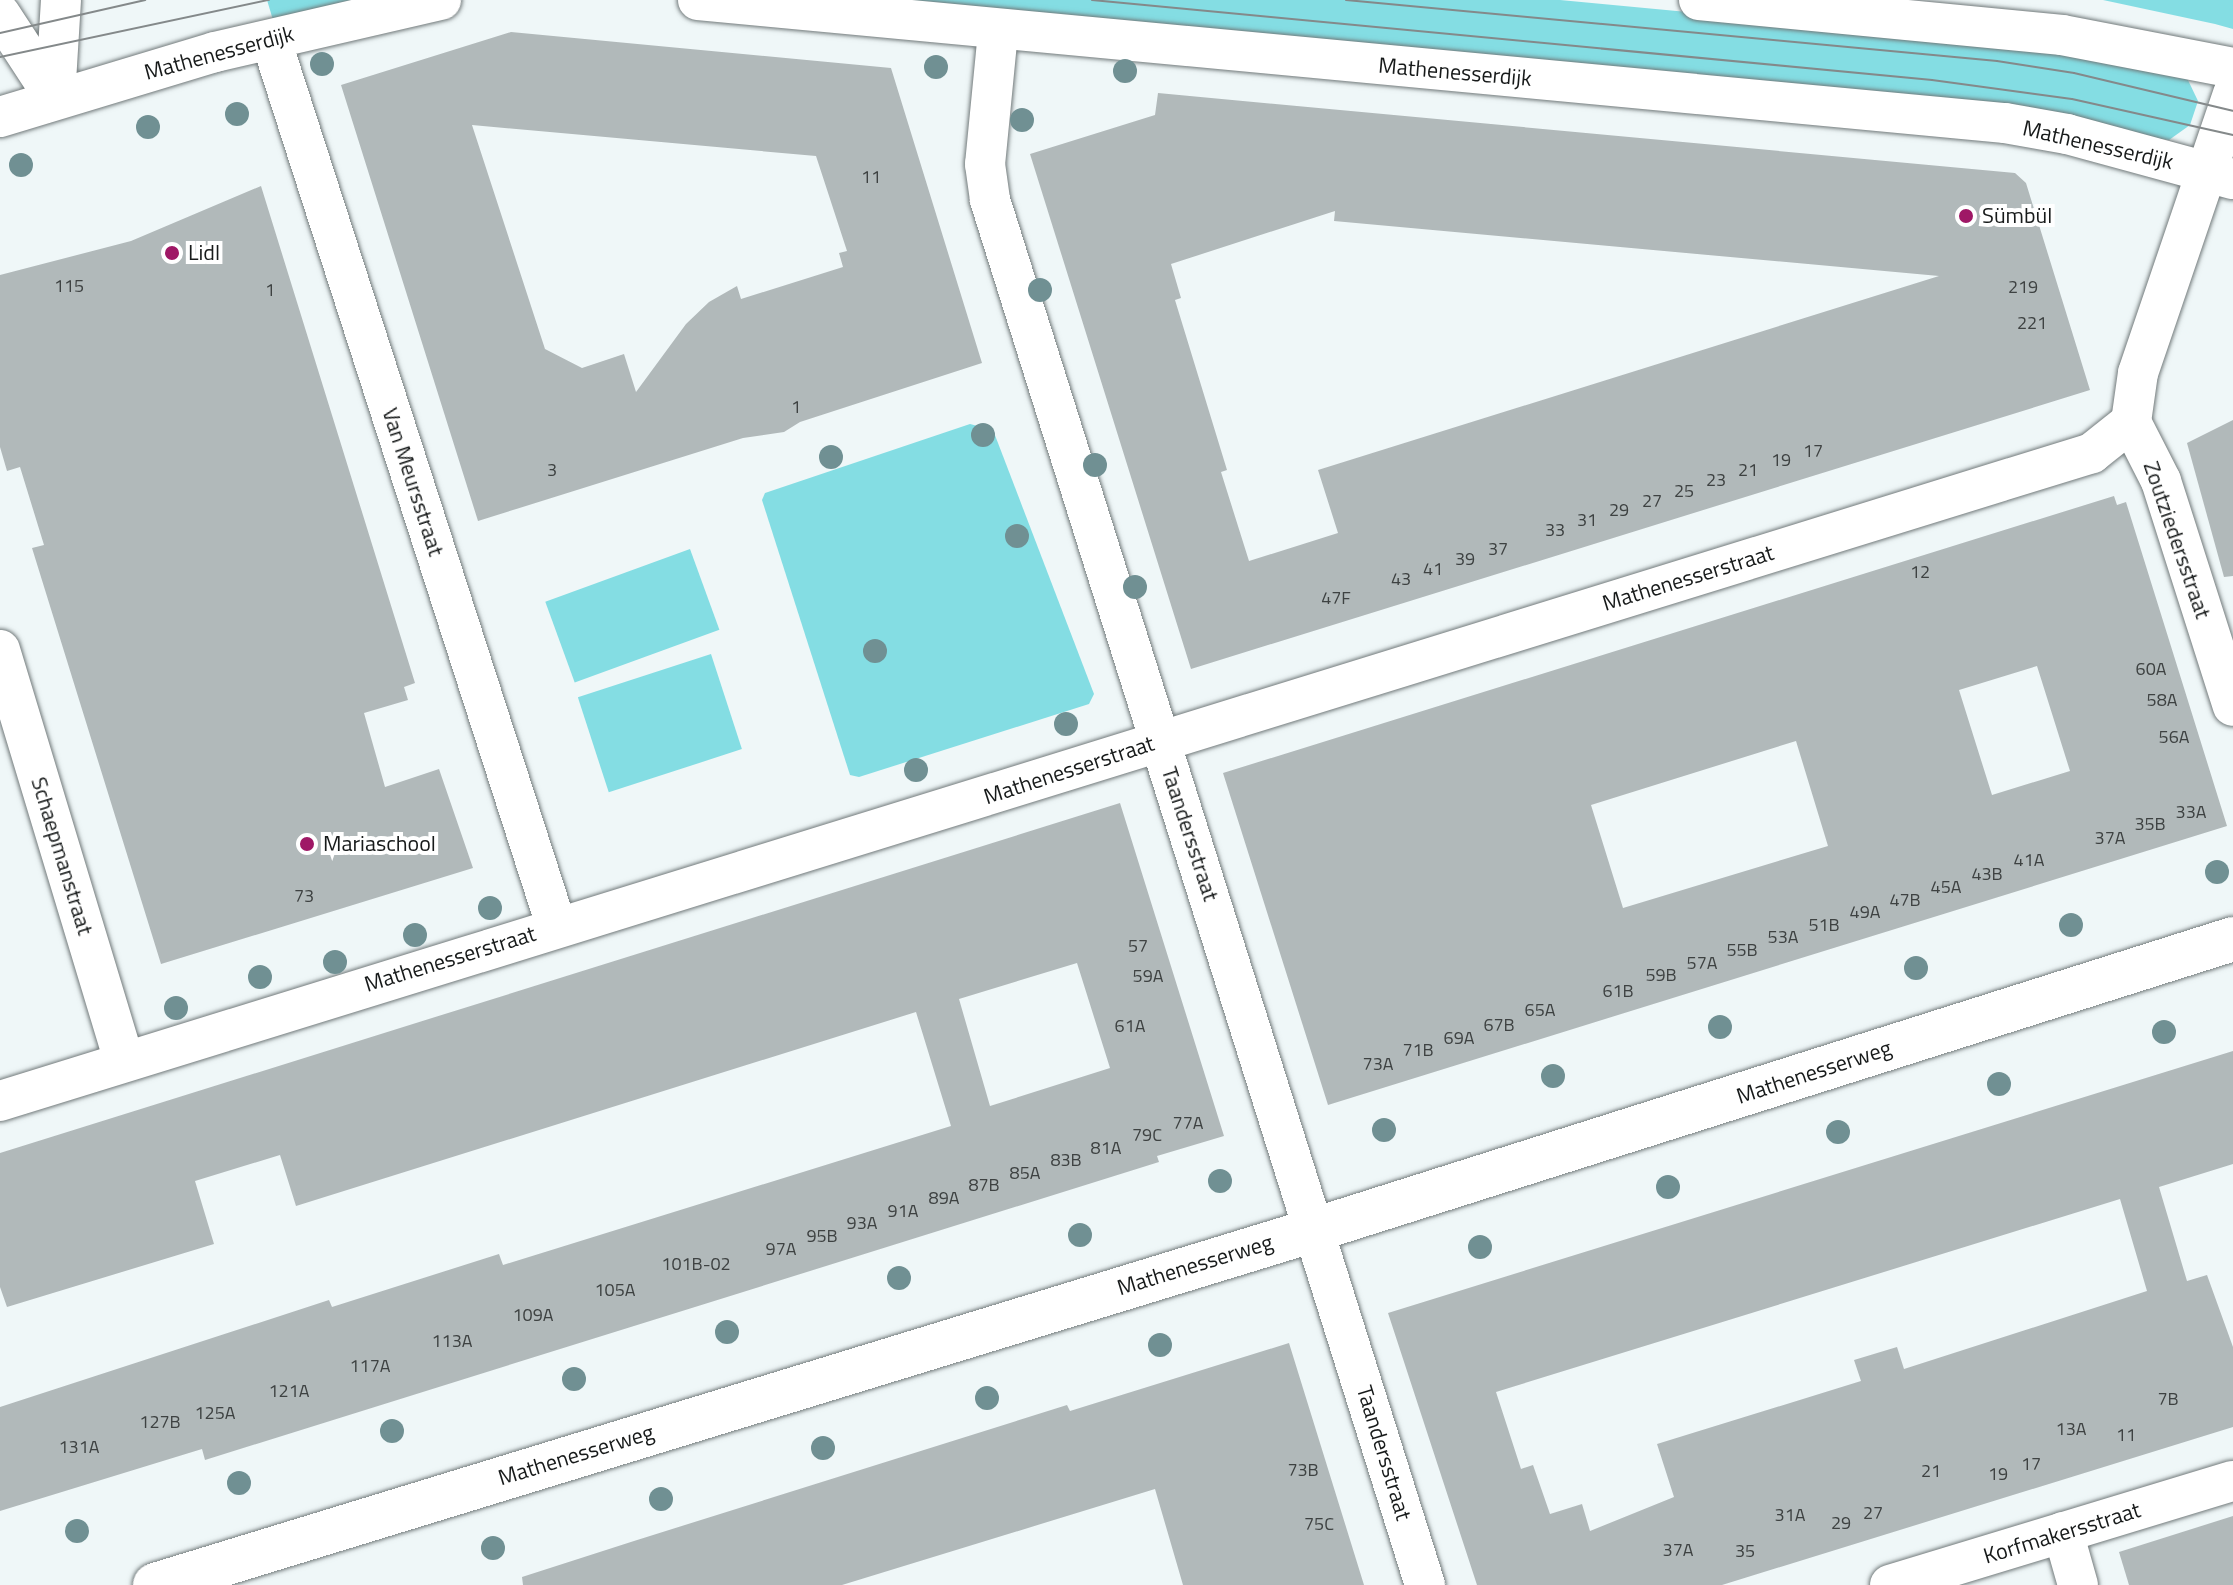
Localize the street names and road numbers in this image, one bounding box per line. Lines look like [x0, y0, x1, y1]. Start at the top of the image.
street label: Mathenesserdijk [141, 20, 297, 86]
street label: Mathenesserdijk [1377, 52, 1533, 92]
street label: Mathenesserdijk [2020, 115, 2176, 175]
street label: Van Meursstraat [377, 405, 449, 559]
street label: Zoutziedersstraat [2138, 458, 2216, 622]
street label: Mathenesserstraat [1599, 539, 1777, 617]
street label: Mathenesserstraat [980, 730, 1158, 810]
street label: Taandersstraat [1156, 764, 1224, 904]
street label: Schaepmanstraat [25, 774, 99, 938]
street label: Mathenesserstraat [361, 920, 539, 998]
street label: Mathenesserweg [1733, 1035, 1895, 1109]
street label: Mathenesserweg [1114, 1229, 1276, 1301]
street label: Taandersstraat [1351, 1382, 1417, 1524]
street label: Mathenesserweg [495, 1419, 657, 1491]
street label: Korfmakersstraat [1980, 1497, 2144, 1569]

